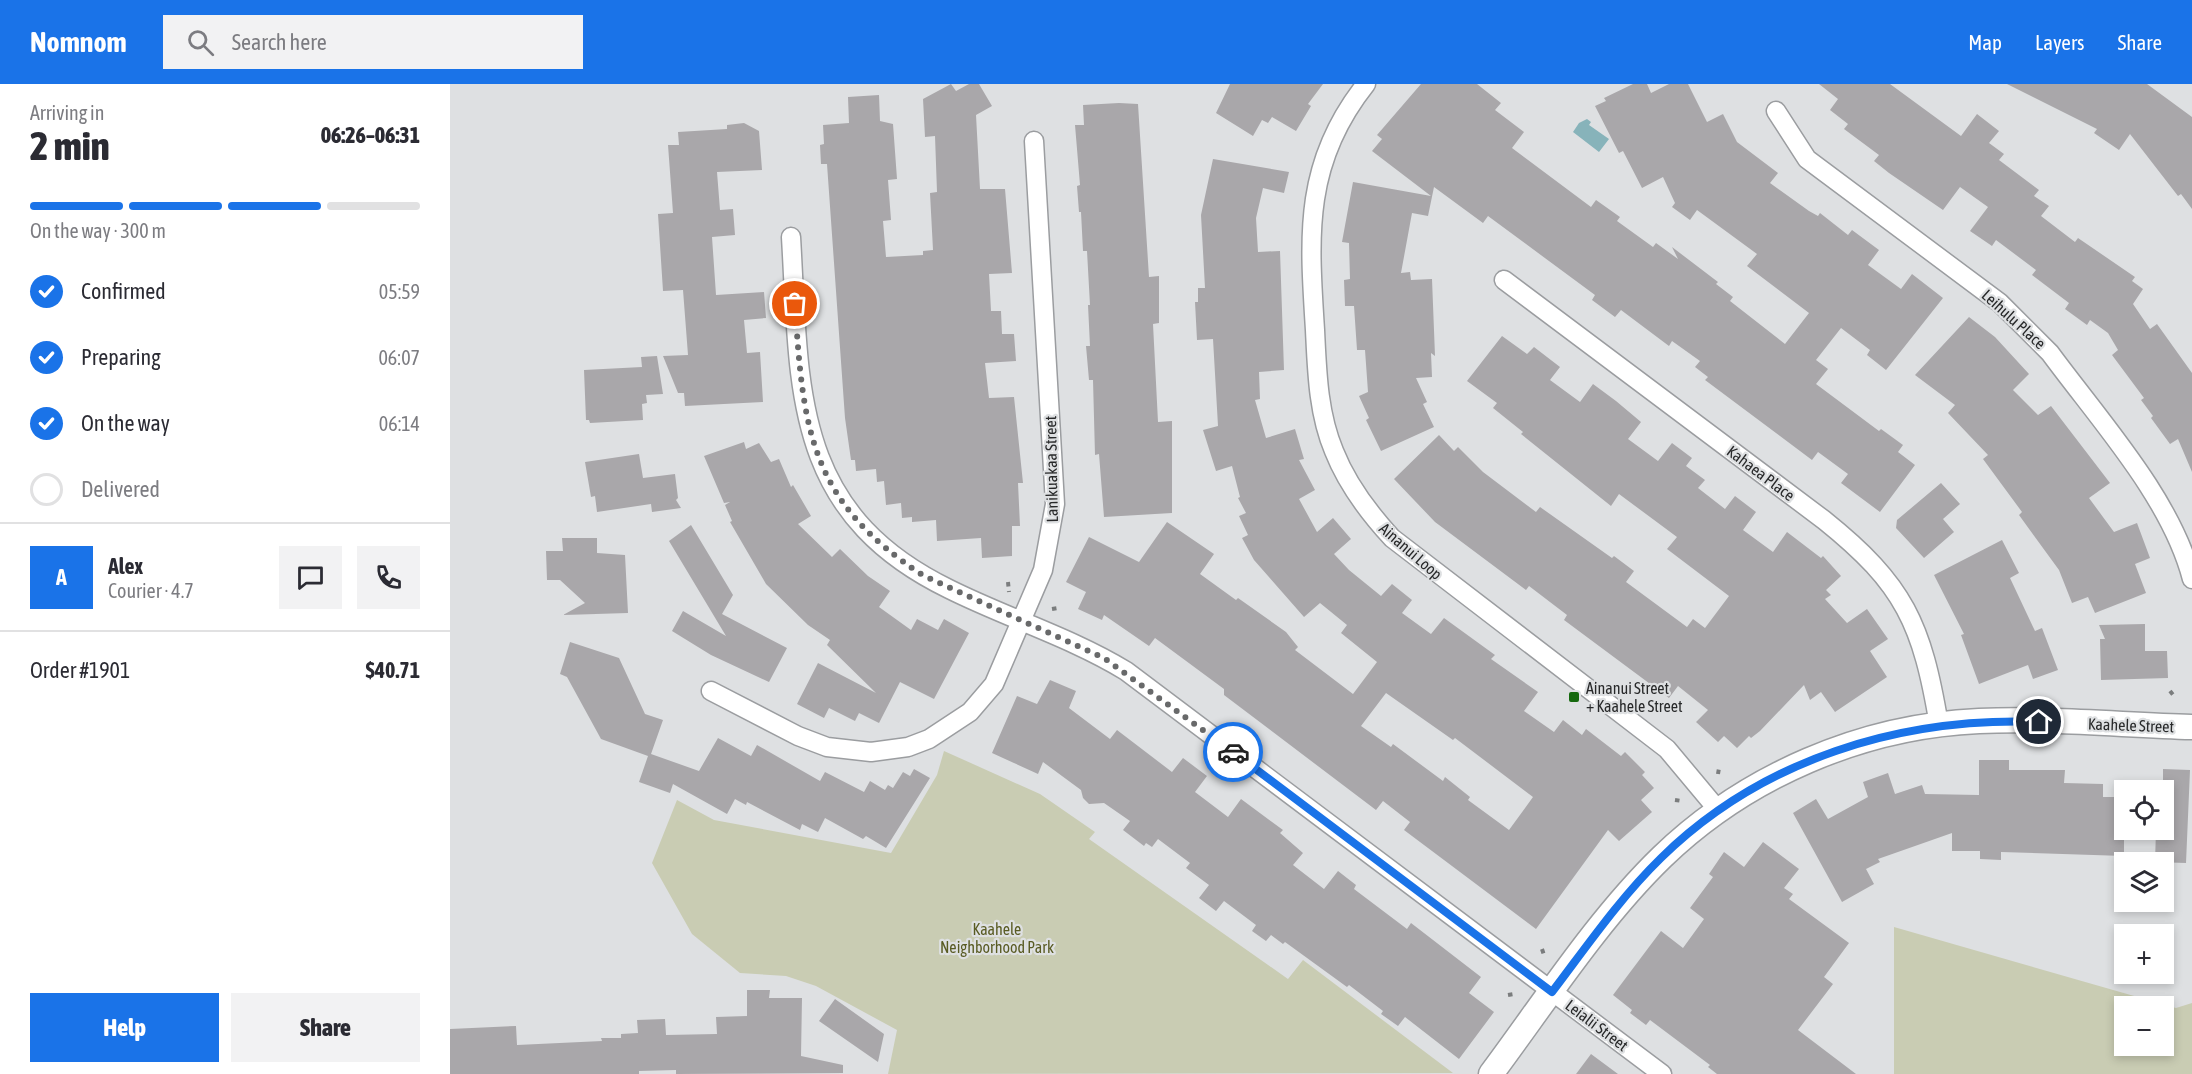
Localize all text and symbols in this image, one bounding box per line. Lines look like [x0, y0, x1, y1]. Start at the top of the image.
search box [163, 15, 583, 69]
text: Nomnom [30, 26, 127, 58]
icon: search [184, 26, 217, 59]
text: Search here [232, 29, 327, 55]
text: Map [1968, 30, 2002, 54]
text: Layers [2035, 30, 2085, 54]
text: Share [2118, 30, 2162, 54]
text: Arriving in [30, 101, 104, 124]
text: 06:26–06:31 [321, 122, 420, 148]
text: 2 min [30, 124, 110, 168]
text: On the way · 300 m [30, 219, 166, 242]
icon: check [30, 275, 63, 308]
text: Confirmed [81, 278, 166, 304]
pin [769, 278, 820, 329]
text: 05:59 [379, 280, 420, 303]
street label: Leihulu Place [1978, 286, 2050, 352]
icon: bag [778, 287, 811, 320]
icon: check [30, 341, 63, 374]
text: Preparing [81, 344, 161, 370]
text: 06:07 [378, 346, 420, 369]
icon: check [30, 407, 63, 440]
text: On the way [81, 410, 170, 436]
text: 06:14 [379, 412, 420, 435]
street label: Lanikuakaa Street [1041, 415, 1061, 522]
street label: Kahaea Place [1724, 442, 1798, 504]
text: Delivered [81, 476, 160, 502]
street label: Ainanui Loop [1375, 519, 1446, 584]
button: chat [279, 546, 342, 609]
button: phone [357, 546, 420, 609]
text: Alex [108, 553, 143, 579]
text: A [56, 564, 67, 590]
text: Courier · 4.7 [108, 579, 194, 602]
text: Order #1901 [30, 657, 130, 683]
text: $40.71 [365, 657, 420, 683]
place label: Ainanui Street + Kaahele Street [1586, 679, 1683, 715]
marker: Ainanui Street + Kaahele Street [1567, 690, 1581, 704]
pin [2013, 696, 2064, 747]
icon: home [2022, 705, 2055, 738]
street label: Kaahele Street [2088, 715, 2175, 736]
courier [1203, 722, 1263, 782]
icon: car [1217, 736, 1250, 769]
map controls [2114, 780, 2174, 1056]
button: locate [2114, 780, 2174, 840]
button: layers [2114, 852, 2174, 912]
park label: Kaahele Neighborhood Park [940, 920, 1054, 957]
button: + [2114, 924, 2174, 984]
button: Help [30, 993, 219, 1062]
button: Share [231, 993, 420, 1062]
street label: Leialii Street [1562, 996, 1632, 1055]
button: − [2114, 996, 2174, 1056]

